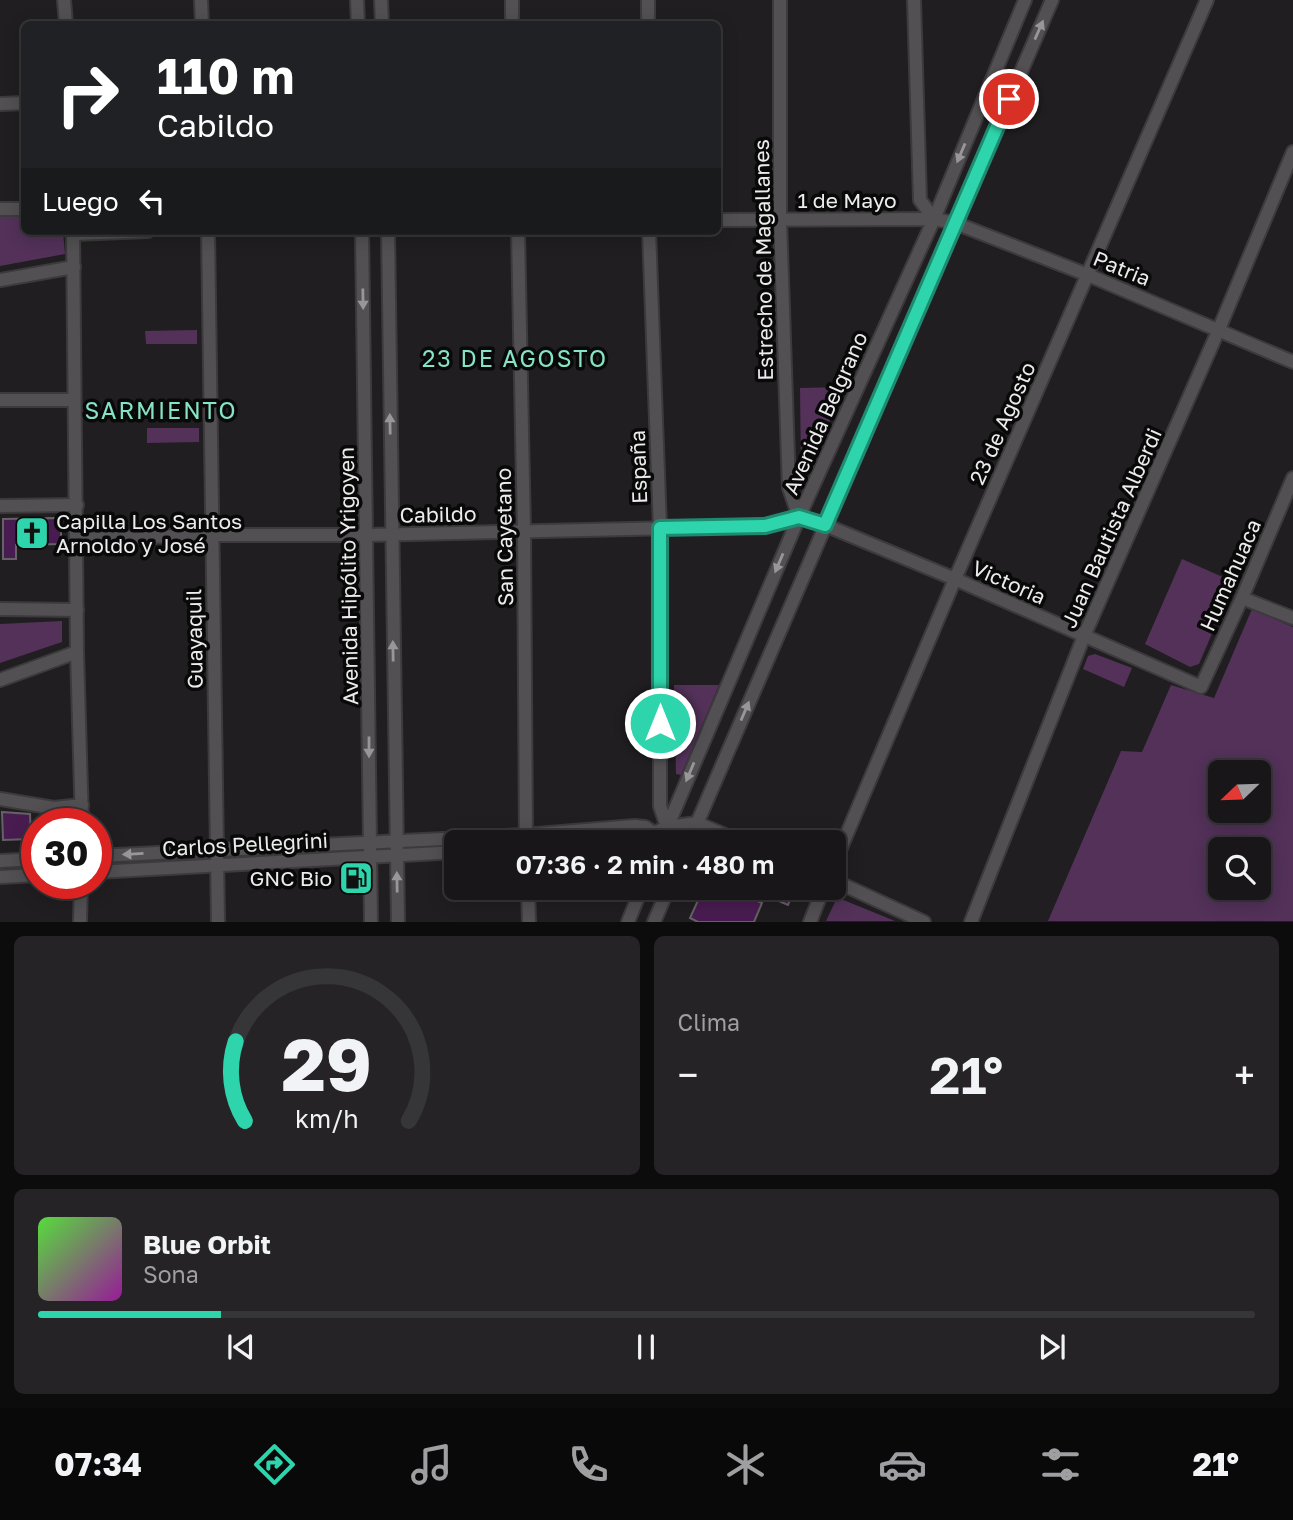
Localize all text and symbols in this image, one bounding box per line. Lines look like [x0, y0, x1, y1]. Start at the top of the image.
one-way arrow [1033, 19, 1044, 40]
text: 110 m [157, 46, 294, 105]
icon: right [42, 49, 133, 140]
pin [979, 69, 1039, 129]
icon: arrive [990, 80, 1028, 118]
text: Cabildo [157, 106, 274, 144]
street label: Estrecho de Magallanes [748, 139, 778, 381]
one-way arrow [955, 143, 966, 164]
icon: left [133, 182, 171, 220]
text: Luego [42, 186, 119, 217]
street label: 1 de Mayo [797, 187, 897, 213]
street label: Patria [1090, 245, 1154, 291]
one-way arrow [357, 288, 369, 310]
street label: Avenida Belgrano [777, 327, 873, 499]
district label: 23 DE AGOSTO [422, 344, 608, 372]
street label: 23 de Agosto [963, 358, 1041, 488]
district label: SARMIENTO [85, 396, 237, 424]
one-way arrow [384, 412, 396, 434]
street label: Juan Bautista Alberdi [1055, 424, 1167, 632]
street label: España [624, 430, 652, 504]
street label: Avenida Hipólito Yrigoyen [333, 447, 363, 705]
street label: San Cayetano [490, 468, 518, 606]
street label: Cabildo [399, 500, 477, 528]
place label: Capilla Los Santos Arnoldo y José [56, 508, 242, 558]
church icon: Capilla Los Santos Arnoldo y José [13, 514, 51, 552]
street label: Humahuaca [1194, 515, 1266, 635]
one-way arrow [773, 553, 785, 573]
street label: Victoria [968, 554, 1050, 610]
street label: Guayaquil [180, 589, 208, 689]
one-way arrow [388, 640, 399, 662]
position arrow [623, 686, 697, 760]
one-way arrow [739, 701, 750, 722]
one-way arrow [363, 736, 375, 758]
north arrow [1208, 760, 1270, 822]
map controls [1208, 760, 1271, 900]
one-way arrow [685, 762, 696, 783]
speed limit sign: 30 [21, 808, 112, 899]
street label: Carlos Pellegrini [161, 827, 329, 861]
button: search [1208, 837, 1271, 900]
one-way arrow [122, 848, 144, 859]
text: 07:36 · 2 min · 480 m [516, 849, 774, 880]
fuel station icon: GNC Bio [337, 859, 375, 897]
place label: GNC Bio [249, 865, 332, 891]
one-way arrow [391, 870, 403, 892]
text: Clima [678, 1008, 740, 1036]
text: 29 [281, 1021, 372, 1108]
text: 21° [929, 1043, 1003, 1105]
text: − [678, 1052, 698, 1097]
text: + [1234, 1052, 1255, 1097]
text: km/h [295, 1103, 359, 1134]
text: Blue Orbit [143, 1229, 271, 1260]
text: Sona [143, 1260, 199, 1288]
icon: previous [222, 1328, 260, 1366]
icon: pause [627, 1328, 665, 1366]
icon: next [1033, 1328, 1071, 1366]
icon: directions [250, 1440, 299, 1489]
icon: music [407, 1440, 456, 1489]
icon: phone [564, 1440, 613, 1489]
icon: climate [721, 1440, 770, 1489]
icon: car [878, 1440, 927, 1489]
icon: filters [1036, 1440, 1085, 1489]
text: 07:34 [54, 1445, 142, 1483]
text: 21° [1193, 1445, 1239, 1483]

